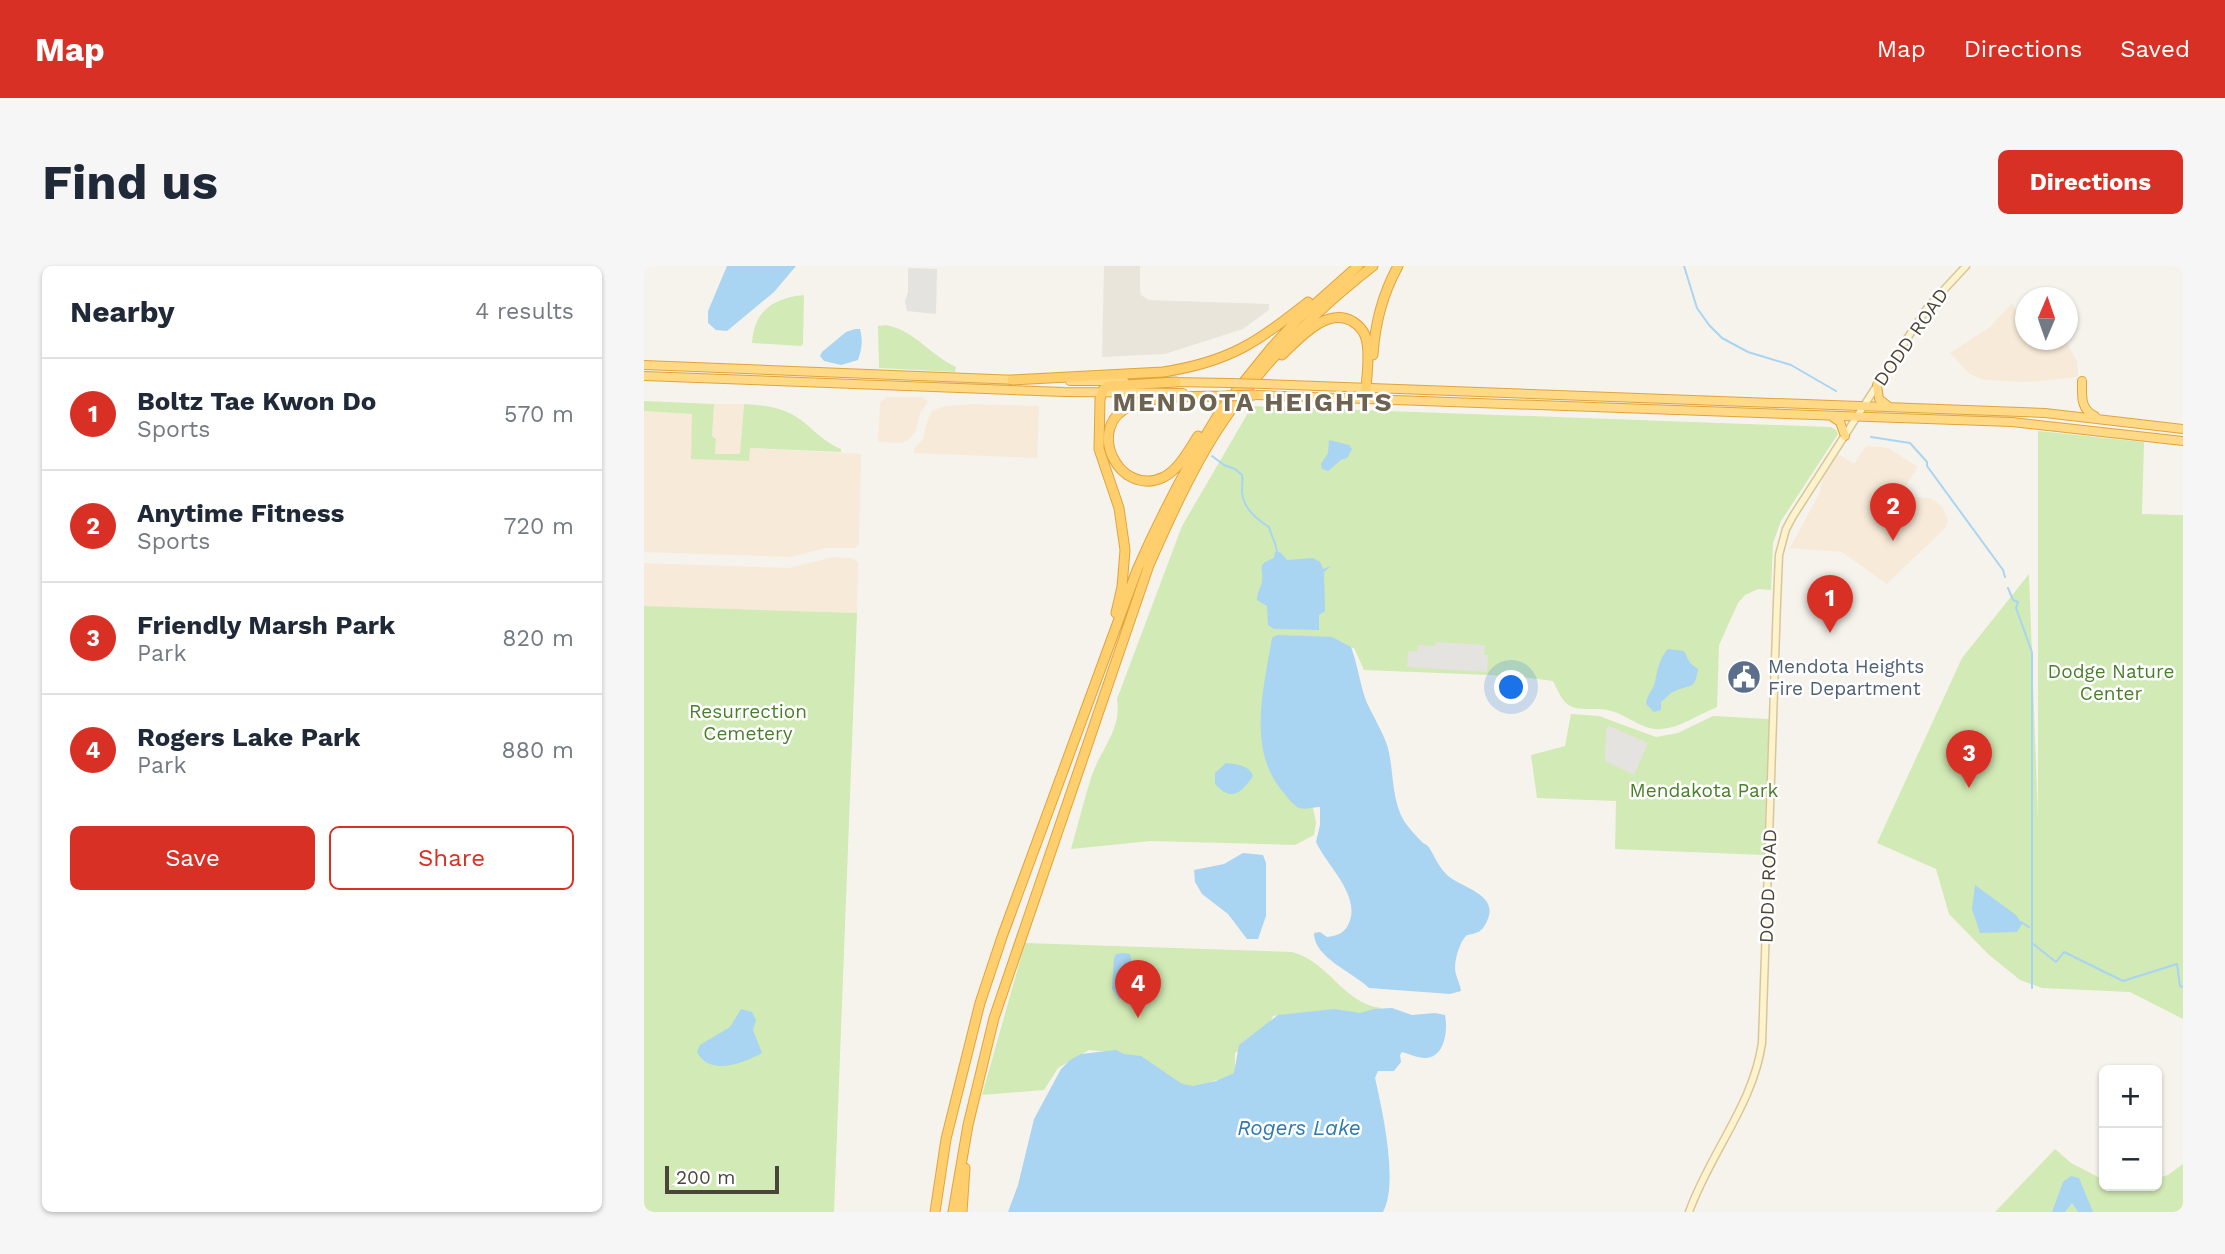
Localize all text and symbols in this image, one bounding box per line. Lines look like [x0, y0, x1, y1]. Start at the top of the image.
text: Map [35, 30, 105, 69]
text: Map [1877, 35, 1926, 63]
text: Directions [1964, 35, 2082, 63]
text: Saved [2120, 35, 2190, 63]
button: Directions [1998, 150, 2183, 214]
text: Find us [42, 153, 218, 211]
street label: DODD ROAD [1869, 284, 1953, 390]
north arrow [2015, 287, 2078, 350]
text: Nearby [70, 294, 175, 329]
text: 4 results [475, 298, 574, 325]
text: Boltz Tae Kwon Do [137, 386, 376, 416]
district label: MENDOTA HEIGHTS [1112, 387, 1394, 417]
text: 1 [88, 401, 98, 428]
text: 570 m [504, 401, 574, 428]
text: Sports [137, 416, 210, 443]
pin: 2 [1870, 483, 1916, 541]
text: Anytime Fitness [137, 498, 344, 528]
text: 2 [86, 513, 100, 540]
text: 720 m [504, 513, 574, 540]
text: Sports [137, 528, 210, 555]
pin: 1 [1807, 575, 1853, 633]
text: Friendly Marsh Park [137, 610, 395, 640]
text: 3 [86, 625, 100, 652]
text: 820 m [502, 625, 574, 652]
text: Park [137, 640, 186, 667]
place label: Mendota Heights Fire Department [1768, 655, 1924, 700]
public building icon: Mendota Heights Fire Department [1725, 658, 1763, 696]
park label: Dodge Nature Center [2048, 660, 2174, 705]
your location [1494, 670, 1528, 704]
park label: Resurrection Cemetery [689, 700, 807, 745]
text: Rogers Lake Park [137, 722, 360, 752]
pin: 3 [1946, 730, 1992, 788]
text: 4 [86, 737, 100, 764]
text: 880 m [502, 737, 574, 764]
text: Park [137, 752, 186, 779]
park label: Mendakota Park [1630, 779, 1779, 802]
button: Save [70, 826, 315, 890]
button: Share [329, 826, 574, 890]
street label: DODD ROAD [1755, 828, 1781, 944]
pin: 4 [1115, 960, 1161, 1018]
map controls [2099, 1065, 2162, 1191]
button: + [2099, 1065, 2162, 1128]
water label: Rogers Lake [1237, 1115, 1361, 1140]
button: − [2099, 1128, 2162, 1191]
scale bar [665, 1163, 779, 1195]
text: 200 m [676, 1166, 735, 1189]

